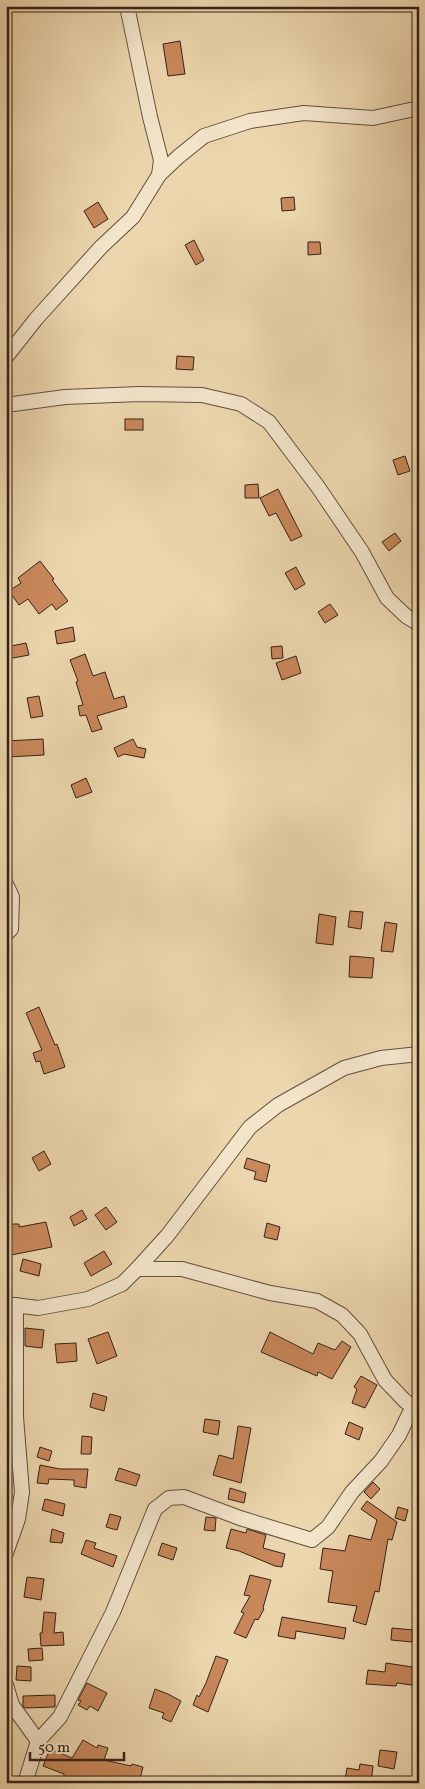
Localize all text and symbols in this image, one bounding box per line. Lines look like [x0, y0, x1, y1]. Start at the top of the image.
scale bar [30, 1729, 124, 1761]
text: 50 m [38, 1738, 70, 1759]

